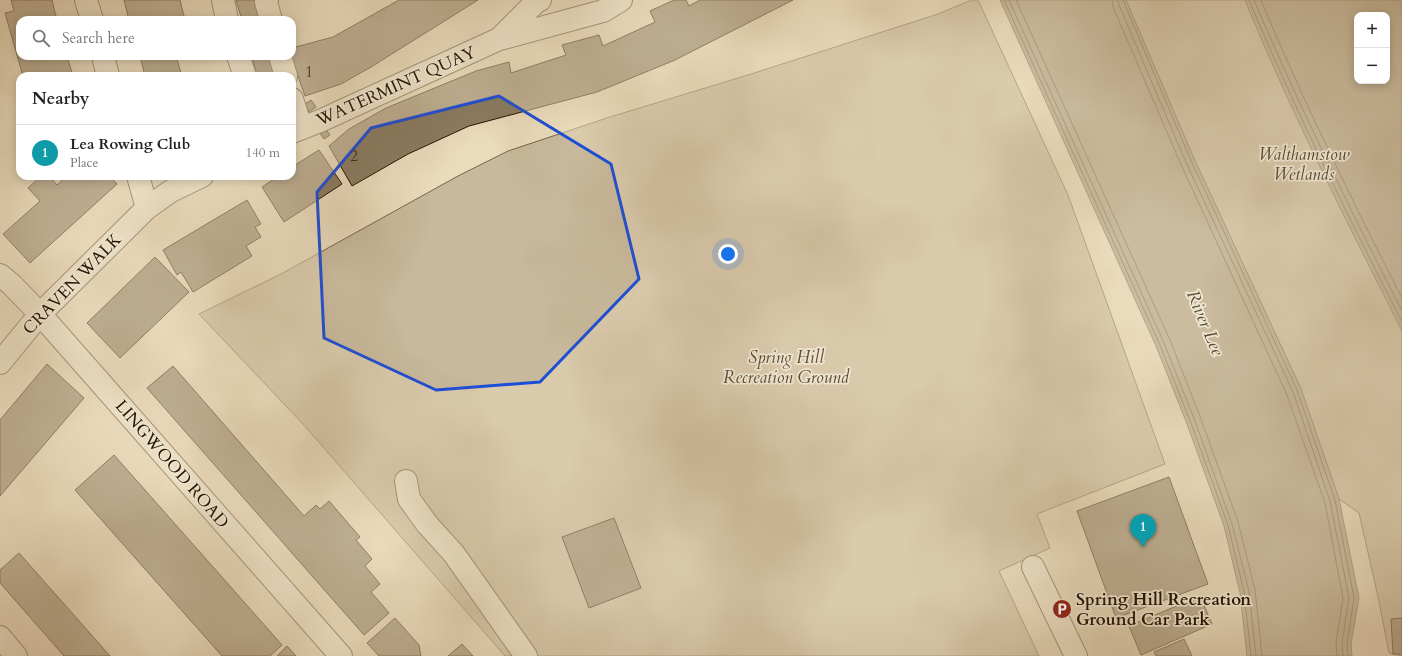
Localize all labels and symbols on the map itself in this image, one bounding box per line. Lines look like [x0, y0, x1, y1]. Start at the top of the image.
street label: WATERMINT QUAY [312, 40, 480, 132]
house number: 1 [305, 62, 313, 82]
park label: Walthamstow Wetlands [1258, 143, 1350, 186]
house number: 2 [350, 146, 358, 166]
street label: CRAVEN WALK [18, 228, 127, 340]
your location [718, 244, 738, 264]
water label: River Lee [1180, 286, 1230, 361]
park label: Spring Hill Recreation Ground [723, 346, 850, 389]
street label: LINGWOOD ROAD [110, 395, 234, 533]
pin: 1 [1130, 514, 1156, 547]
place label: Spring Hill Recreation Ground Car Park [1076, 588, 1251, 631]
parking icon: Spring Hill Recreation Ground Car Park [1051, 598, 1073, 620]

